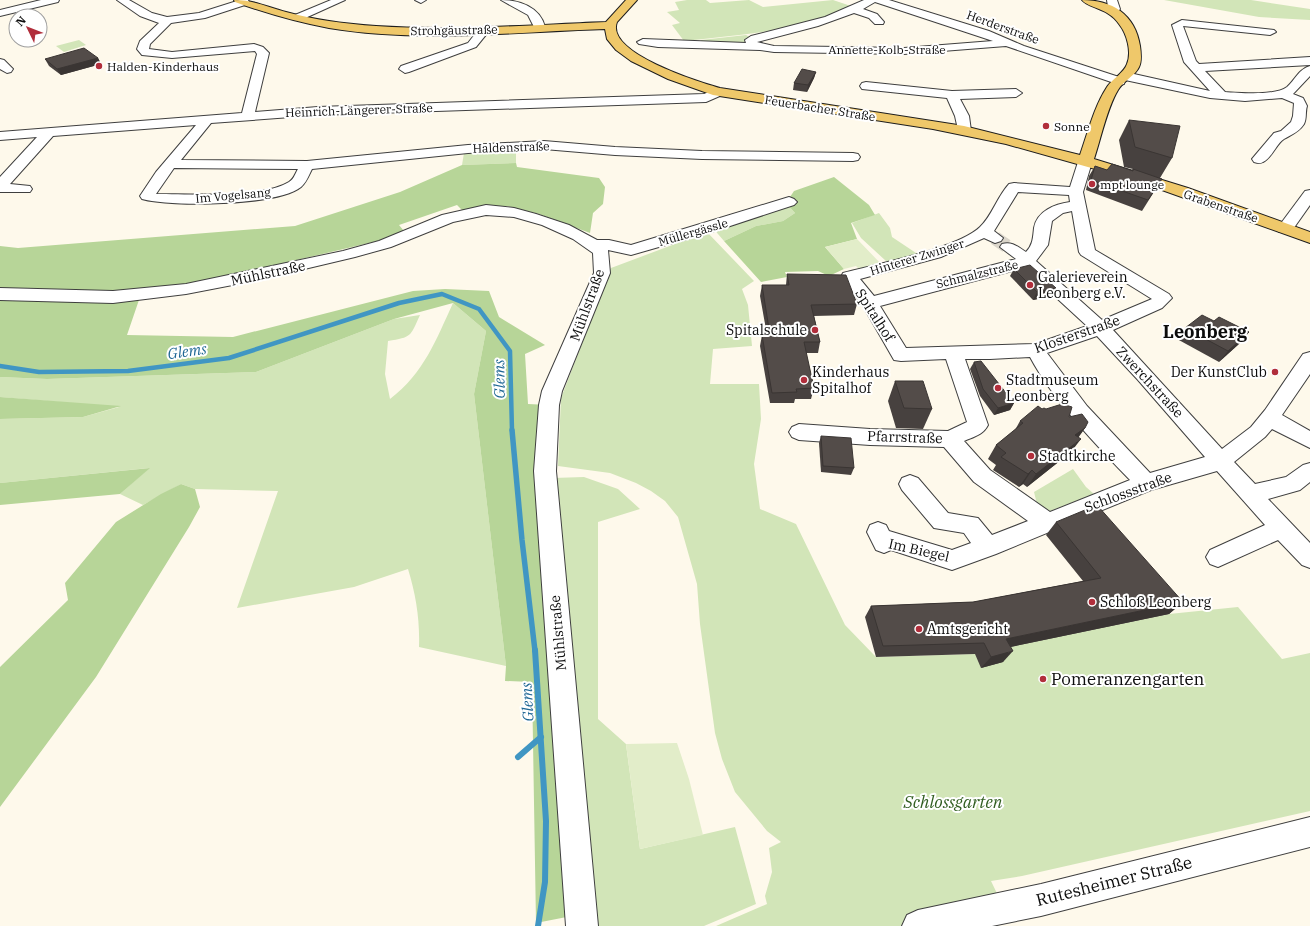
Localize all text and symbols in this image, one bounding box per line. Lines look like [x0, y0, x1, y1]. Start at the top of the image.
street label: Herderstraße [965, 7, 1041, 47]
north arrow [8, 8, 48, 48]
text: N [13, 13, 29, 29]
street label: Strohgäustraße [410, 22, 498, 38]
street label: Annette-Kolb-Straße [828, 42, 946, 57]
place label: Halden-Kinderhaus [107, 59, 219, 74]
marker: Halden-Kinderhaus [94, 61, 104, 71]
street label: Feuerbacher Straße [764, 92, 876, 124]
street label: Heinrich-Längerer-Straße [285, 100, 433, 120]
place label: Sonne [1054, 119, 1090, 134]
marker: Sonne [1041, 121, 1051, 131]
street label: Haldenstraße [472, 138, 550, 156]
place label: mpt lounge [1100, 177, 1164, 192]
marker: mpt lounge [1087, 179, 1097, 189]
street label: Im Vogelsang [195, 184, 272, 206]
street label: Grabenstraße [1182, 186, 1260, 226]
street label: Müllergässle [657, 215, 729, 249]
street label: Hinterer Zwinger [868, 235, 967, 278]
street label: Mühlstraße [229, 256, 307, 290]
street label: Schmalzstraße [934, 257, 1020, 291]
street label: Mühlstraße [566, 266, 608, 344]
place label: Galerieverein Leonberg e.V. [1038, 268, 1128, 302]
marker: Galerieverein Leonberg e.V. [1025, 280, 1035, 290]
street label: Spitalhof [851, 285, 899, 346]
street label: Klosterstraße [1032, 311, 1122, 357]
district label: Leonberg [1163, 320, 1248, 343]
place label: Spitalschule [726, 321, 807, 339]
marker: Spitalschule [810, 325, 820, 335]
water label: Glems [166, 339, 208, 363]
street label: Zwerchstraße [1112, 343, 1188, 421]
water label: Glems [489, 359, 509, 399]
place label: Kinderhaus Spitalhof [812, 363, 889, 397]
place label: Der KunstClub [1171, 363, 1267, 381]
marker: Der KunstClub [1270, 367, 1280, 377]
place label: Stadtmuseum Leonberg [1006, 371, 1099, 405]
marker: Kinderhaus Spitalhof [799, 375, 809, 385]
marker: Stadtmuseum Leonberg [993, 383, 1003, 393]
street label: Pfarrstraße [867, 427, 943, 447]
place label: Stadtkirche [1039, 447, 1116, 465]
marker: Stadtkirche [1026, 451, 1036, 461]
street label: Schlossstraße [1082, 468, 1174, 516]
street label: Im Biegel [887, 534, 951, 566]
place label: Schloß Leonberg [1100, 593, 1211, 611]
street label: Mühlstraße [546, 594, 570, 672]
marker: Schloß Leonberg [1087, 597, 1097, 607]
place label: Amtsgericht [927, 620, 1008, 638]
marker: Amtsgericht [914, 624, 924, 634]
place label: Pomeranzengarten [1051, 668, 1205, 690]
marker: Pomeranzengarten [1038, 674, 1048, 684]
water label: Glems [516, 681, 538, 722]
park label: Schlossgarten [902, 791, 1003, 813]
street label: Rutesheimer Straße [1034, 851, 1194, 911]

